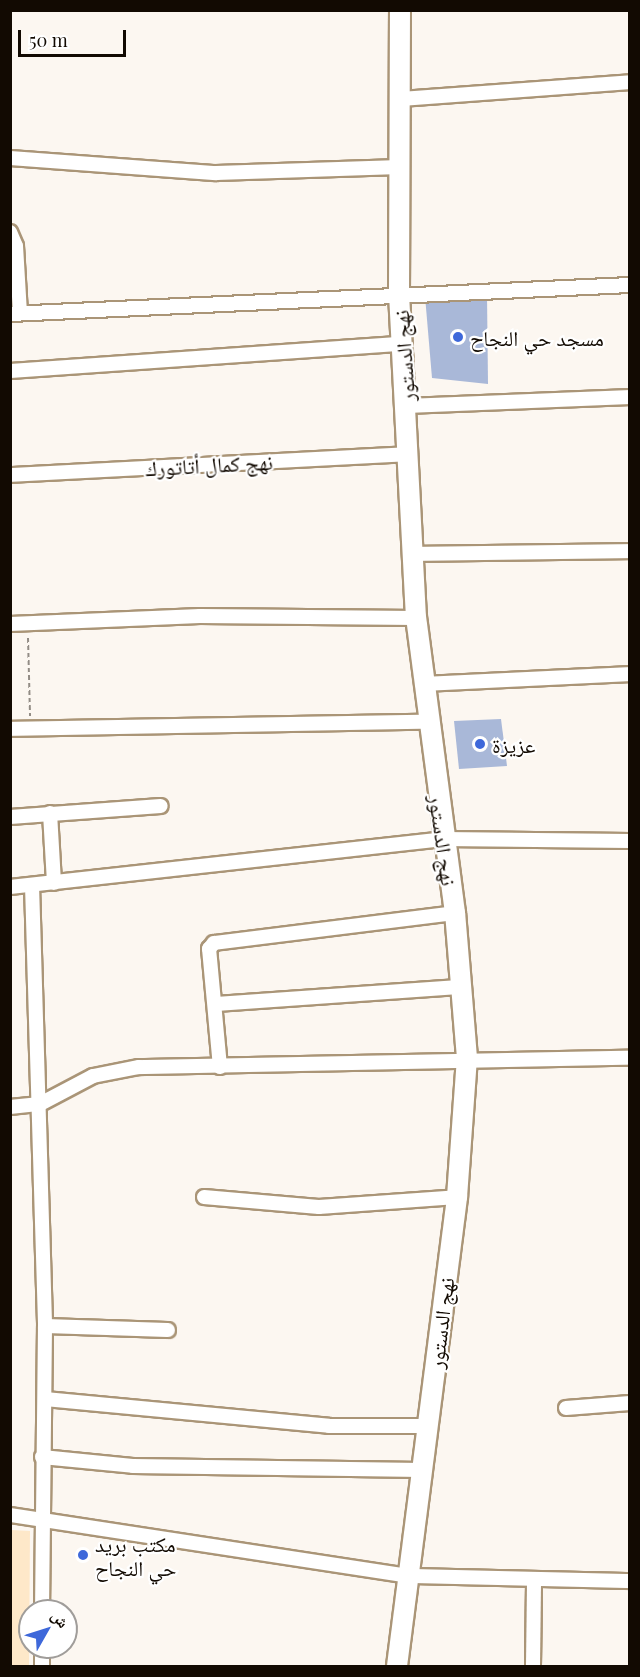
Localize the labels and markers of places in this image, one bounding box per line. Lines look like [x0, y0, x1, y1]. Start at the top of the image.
place label: مسجد حي النجاح [470, 324, 604, 350]
marker: مسجد حي النجاح [451, 330, 465, 344]
place label: عزيزة [492, 731, 535, 757]
marker: عزيزة [473, 737, 487, 751]
place label: مكتب بريد حي النجاح [95, 1530, 176, 1580]
marker: مكتب بريد حي النجاح [76, 1548, 90, 1562]

